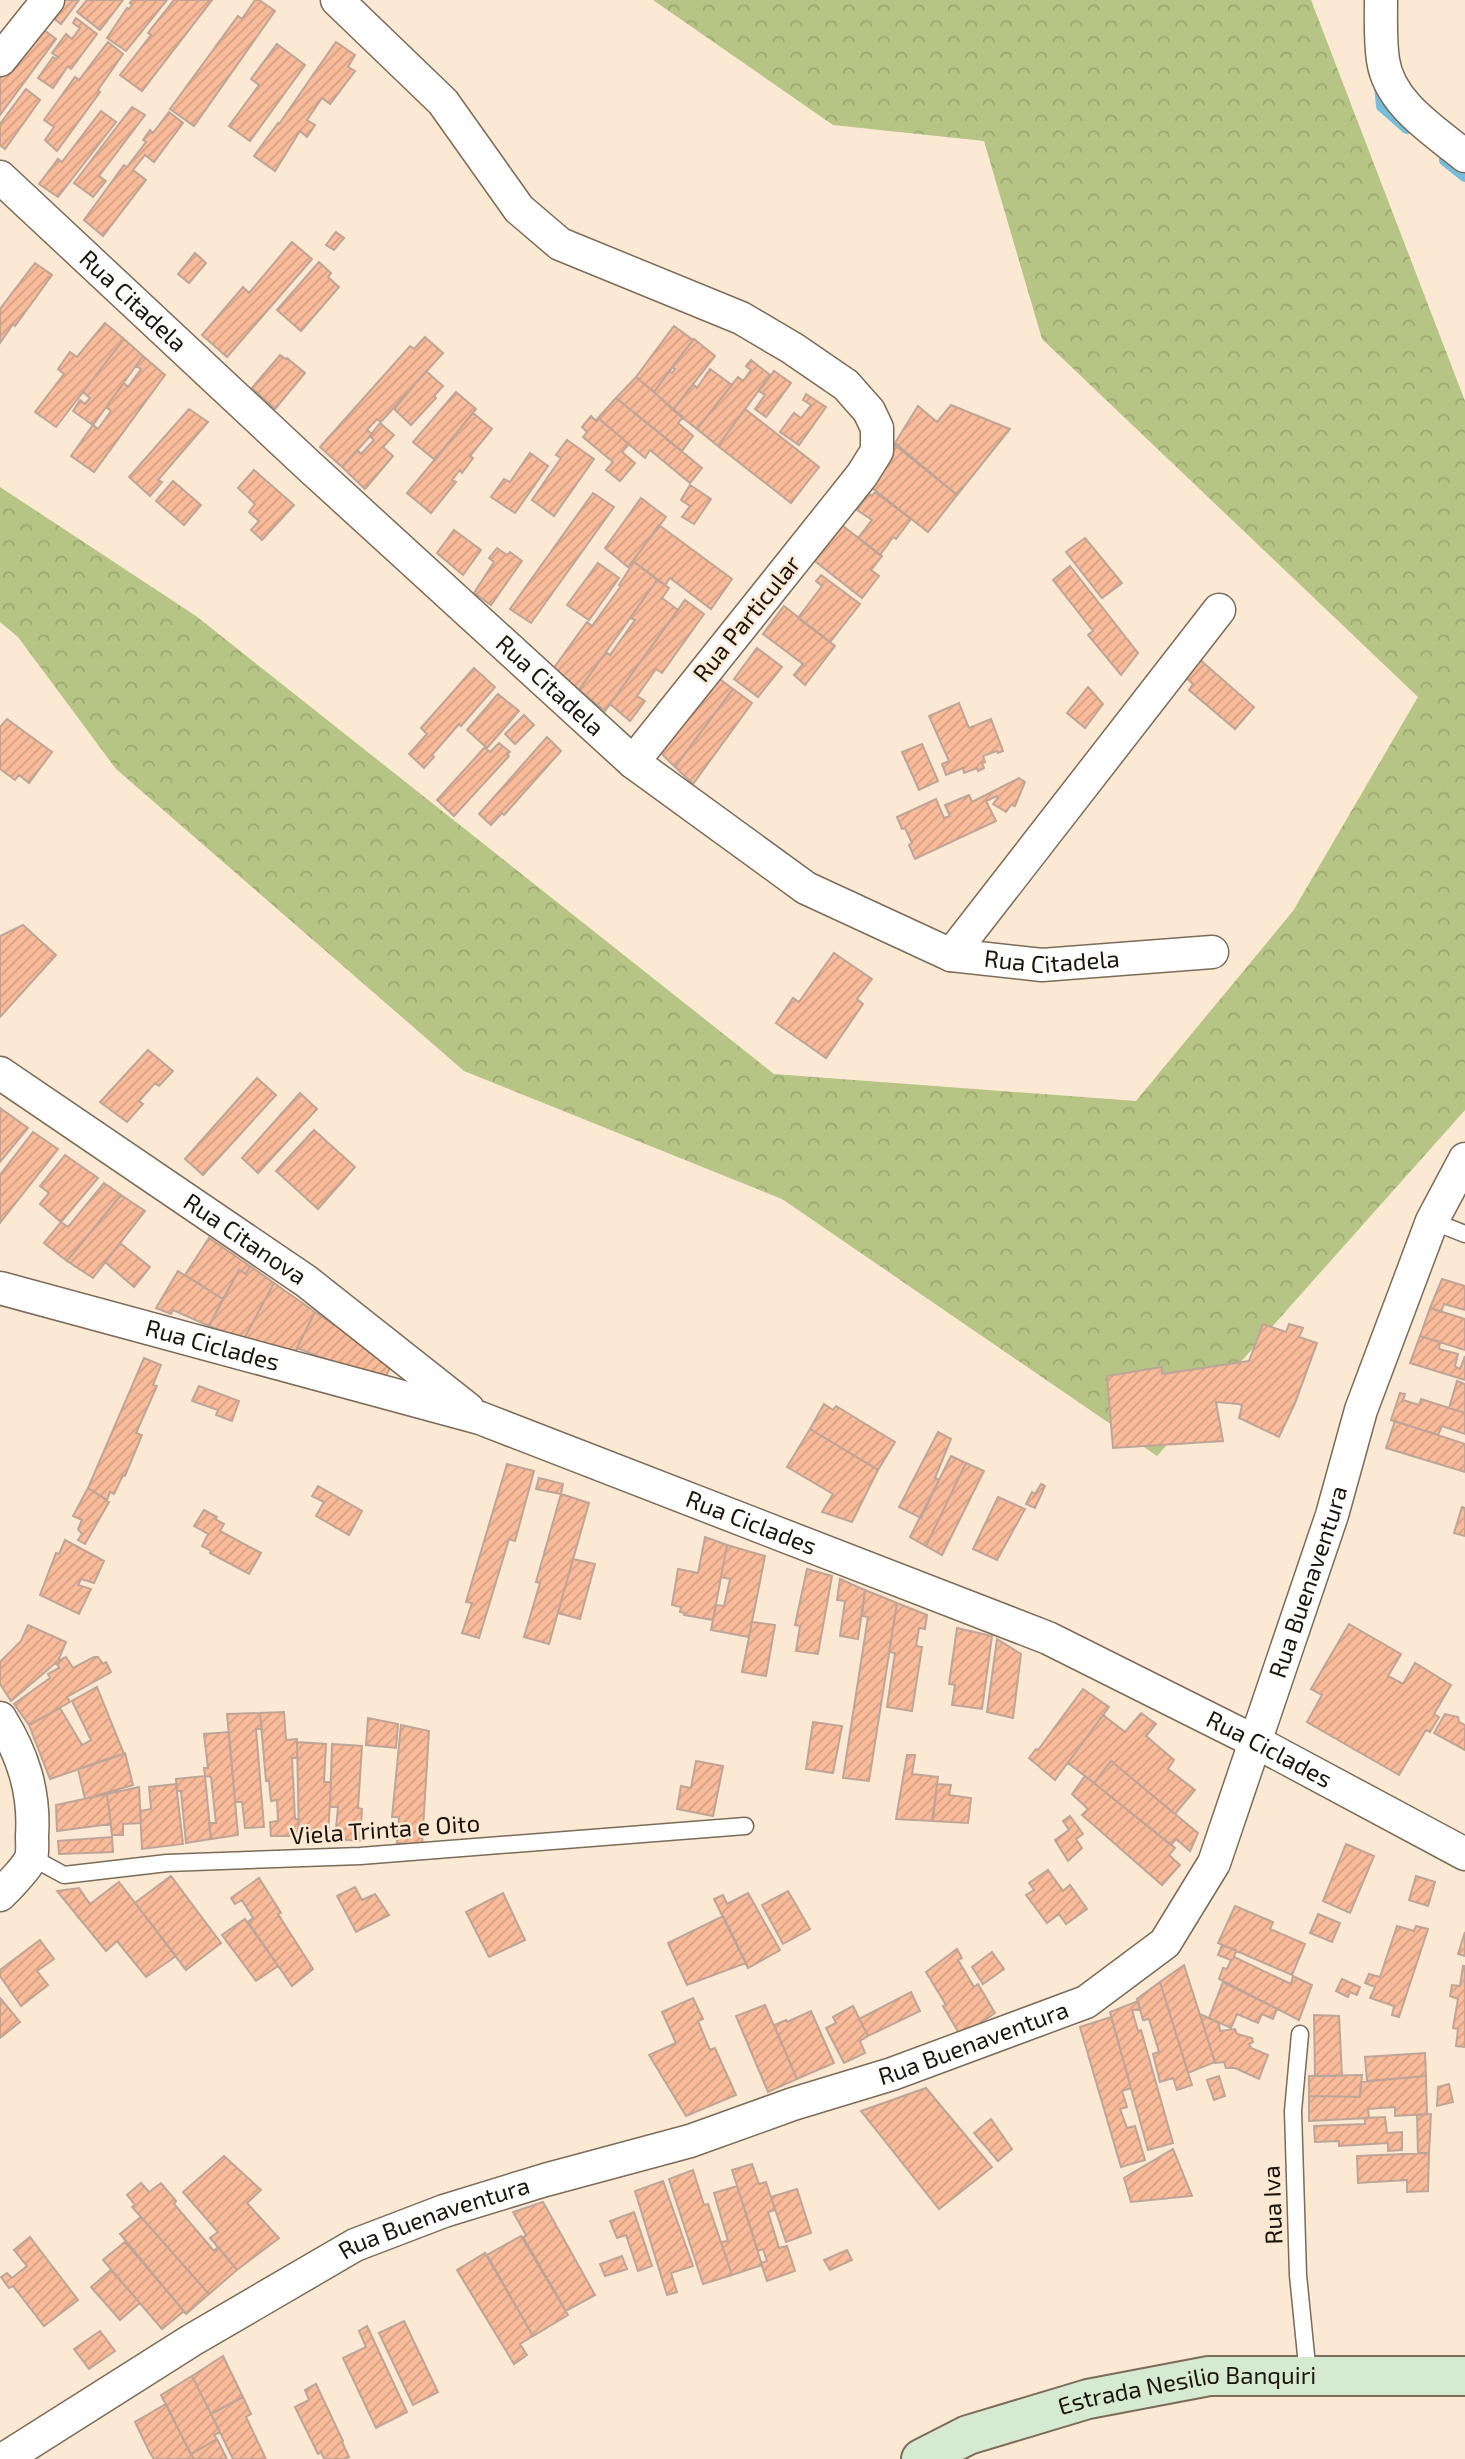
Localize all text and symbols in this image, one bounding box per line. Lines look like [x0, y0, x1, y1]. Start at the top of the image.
street label: Rua Citadela [74, 243, 194, 357]
street label: Rua Particular [686, 549, 806, 687]
street label: Rua Citadela [491, 628, 611, 741]
street label: Rua Citadela [983, 943, 1121, 978]
street label: Rua Citanova [179, 1186, 313, 1290]
street label: Rua Ciclades [143, 1312, 283, 1376]
street label: Rua Buenaventura [1262, 1482, 1352, 1681]
street label: Rua Ciclades [682, 1483, 821, 1560]
street label: Rua Ciclades [1202, 1704, 1337, 1793]
street label: Viela Trinta e Oito [289, 1807, 481, 1850]
street label: Rua Buenaventura [874, 1994, 1072, 2090]
street label: Rua Iva [1256, 2165, 1287, 2245]
street label: Rua Buenaventura [333, 2170, 533, 2265]
street label: Estrada Nesilio Banquiri [1054, 2360, 1316, 2420]

